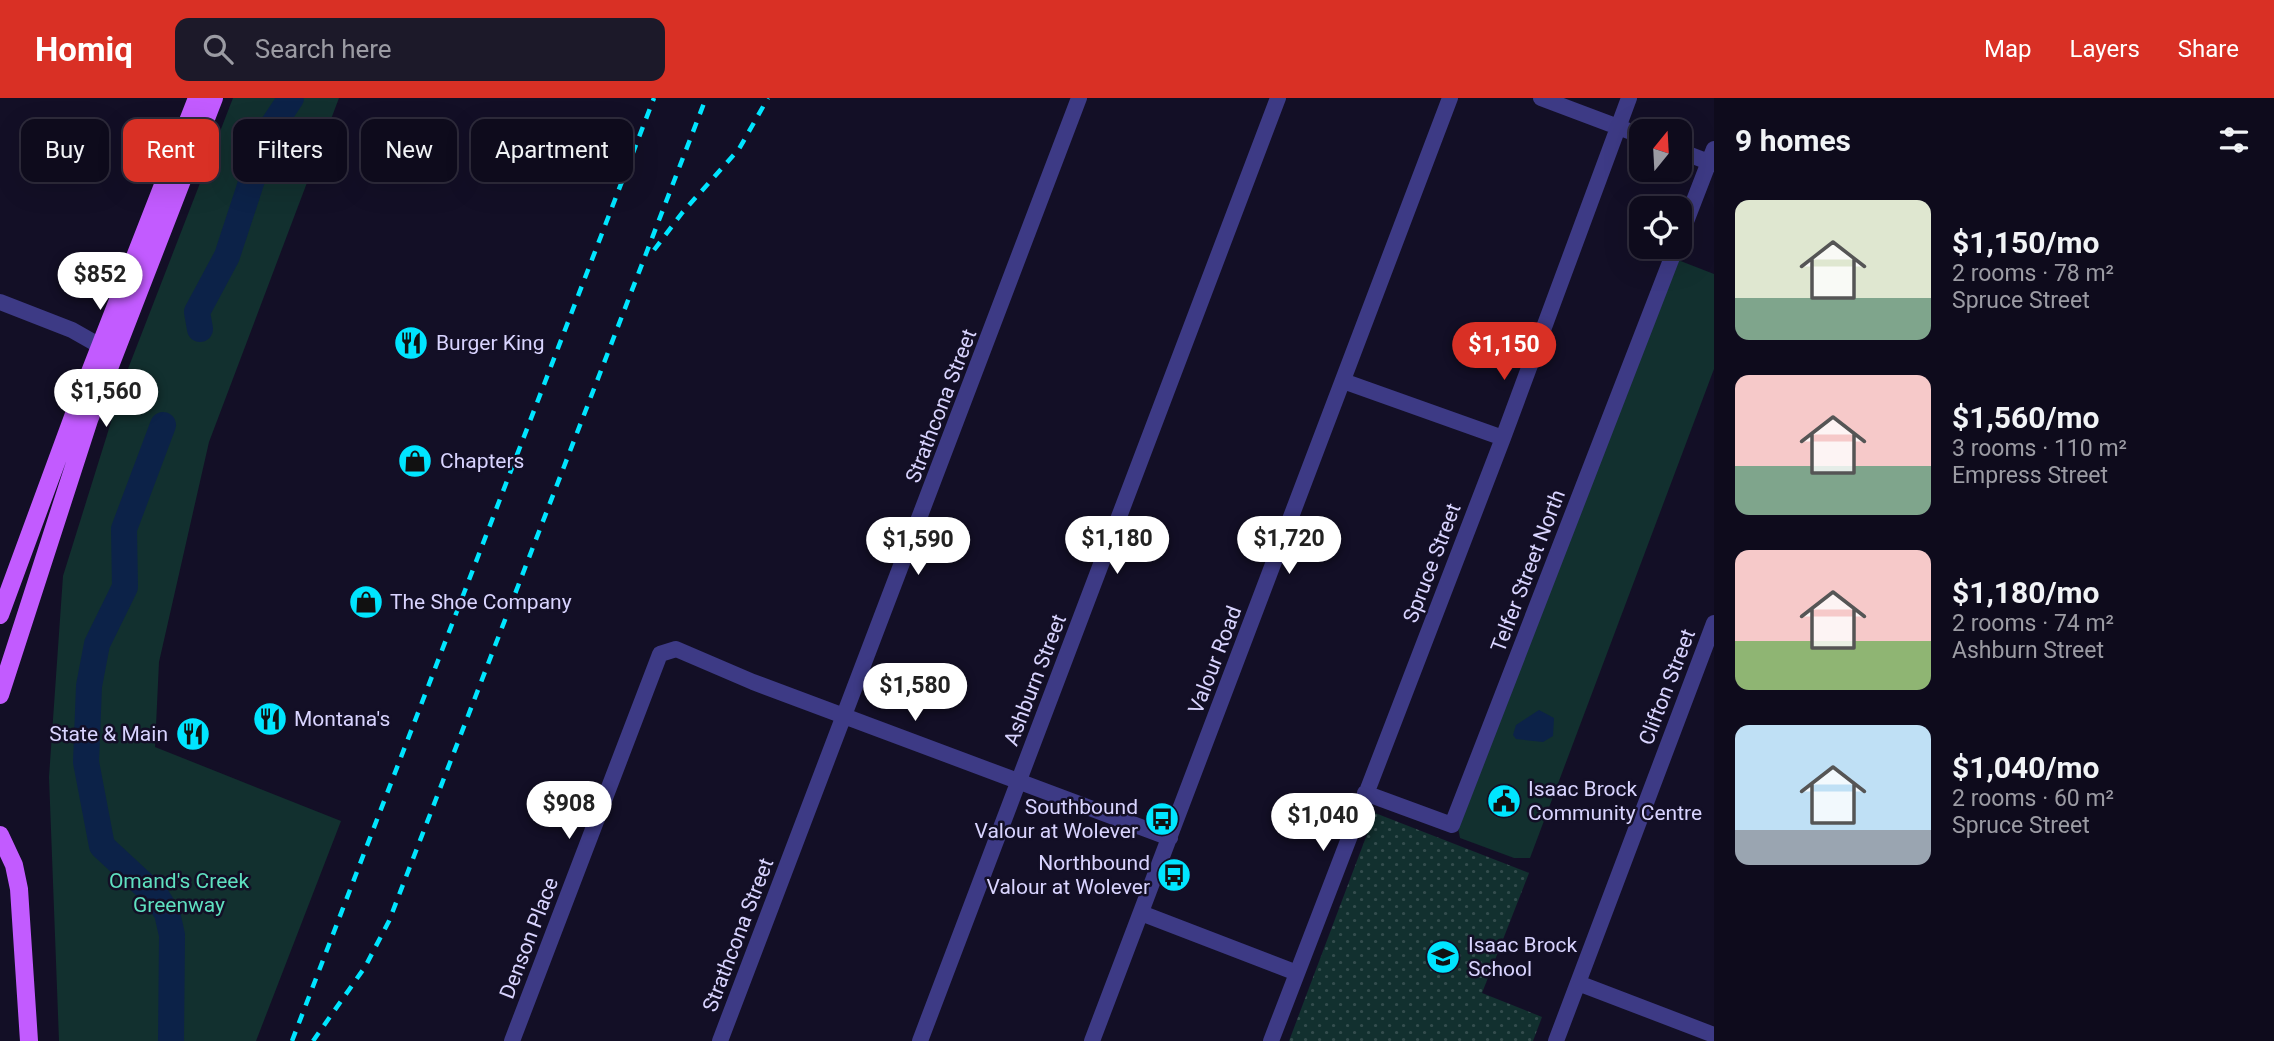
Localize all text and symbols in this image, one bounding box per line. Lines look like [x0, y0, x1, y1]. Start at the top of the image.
search box [175, 18, 665, 81]
text: Homiq [35, 30, 133, 69]
icon: search [199, 30, 237, 68]
text: Search here [255, 34, 392, 64]
text: Map [1984, 35, 2032, 63]
text: Layers [2070, 35, 2140, 63]
text: Share [2178, 35, 2239, 63]
chip: Buy [21, 119, 109, 182]
chip: Rent [123, 119, 219, 182]
chip: Filters [233, 119, 347, 182]
chip: New [361, 119, 457, 182]
chip: Apartment [471, 119, 633, 182]
north arrow [1629, 119, 1692, 182]
map controls [1629, 119, 1692, 259]
icon: filters [2215, 121, 2253, 159]
text: 9 homes [1735, 123, 1851, 158]
button: locate [1629, 196, 1692, 259]
text: $1,150/mo [1952, 225, 2100, 260]
icon: home [1791, 228, 1875, 312]
pin: $852 [59, 252, 141, 312]
text: 2 rooms · 78 m² [1952, 260, 2114, 287]
text: $852 [74, 261, 126, 288]
text: Spruce Street [1952, 287, 2090, 314]
pin: $1,150 [1447, 322, 1561, 382]
restaurant icon: Burger King [392, 324, 430, 362]
street label: Strathcona Street [901, 326, 981, 486]
place label: Burger King [436, 331, 545, 355]
text: $1,150 [1468, 331, 1540, 358]
pin: $1,560 [49, 370, 163, 429]
text: $1,560 [70, 378, 142, 405]
text: $1,560/mo [1952, 400, 2100, 435]
icon: home [1791, 403, 1875, 487]
text: 3 rooms · 110 m² [1952, 435, 2127, 462]
shop icon: Chapters [396, 442, 434, 480]
place label: Chapters [440, 449, 524, 473]
text: Empress Street [1952, 462, 2108, 489]
street label: Telfer Street North [1486, 486, 1570, 656]
street label: Spruce Street [1398, 500, 1466, 626]
pin: $1,180 [1060, 517, 1174, 576]
pin: $1,720 [1232, 517, 1346, 576]
pin: $1,590 [861, 518, 975, 577]
text: $1,180 [1081, 525, 1153, 552]
text: $1,720 [1253, 525, 1325, 552]
text: $1,590 [882, 526, 954, 553]
text: $1,180/mo [1952, 575, 2100, 610]
icon: home [1791, 578, 1875, 662]
shop icon: The Shoe Company [347, 583, 385, 621]
place label: The Shoe Company [390, 590, 572, 614]
street label: Valour Road [1183, 603, 1247, 717]
text: 2 rooms · 74 m² [1952, 610, 2114, 637]
street label: Ashburn Street [999, 611, 1071, 749]
street label: Clifton Street [1634, 626, 1700, 748]
text: Ashburn Street [1952, 637, 2104, 664]
pin: $1,580 [858, 664, 972, 723]
text: $1,580 [879, 672, 951, 699]
restaurant icon: Montana's [251, 700, 289, 738]
place label: Montana's [294, 707, 390, 731]
restaurant icon: State & Main [174, 715, 212, 753]
place label: State & Main [49, 722, 168, 746]
text: $1,040/mo [1952, 750, 2100, 785]
icon: home [1791, 753, 1875, 837]
place label: Isaac Brock Community Centre [1528, 777, 1702, 825]
pin: $908 [528, 782, 610, 841]
public building icon: Isaac Brock Community Centre [1485, 782, 1523, 820]
text: 2 rooms · 60 m² [1952, 785, 2114, 812]
text: $908 [543, 790, 595, 817]
pin: $1,040 [1266, 794, 1380, 853]
place label: Southbound Valour at Wolever [975, 795, 1138, 843]
bus stop icon: Southbound Valour at Wolever [1143, 800, 1181, 838]
text: $1,040 [1287, 802, 1359, 829]
text: Spruce Street [1952, 812, 2090, 839]
place label: Northbound Valour at Wolever [987, 851, 1150, 899]
street label: Strathcona Street [698, 855, 778, 1015]
bus stop icon: Northbound Valour at Wolever [1155, 856, 1193, 894]
park label: Omand's Creek Greenway [109, 869, 249, 917]
street label: Denson Place [495, 874, 563, 1002]
place label: Isaac Brock School [1468, 933, 1578, 981]
school or university icon: Isaac Brock School [1424, 938, 1462, 976]

